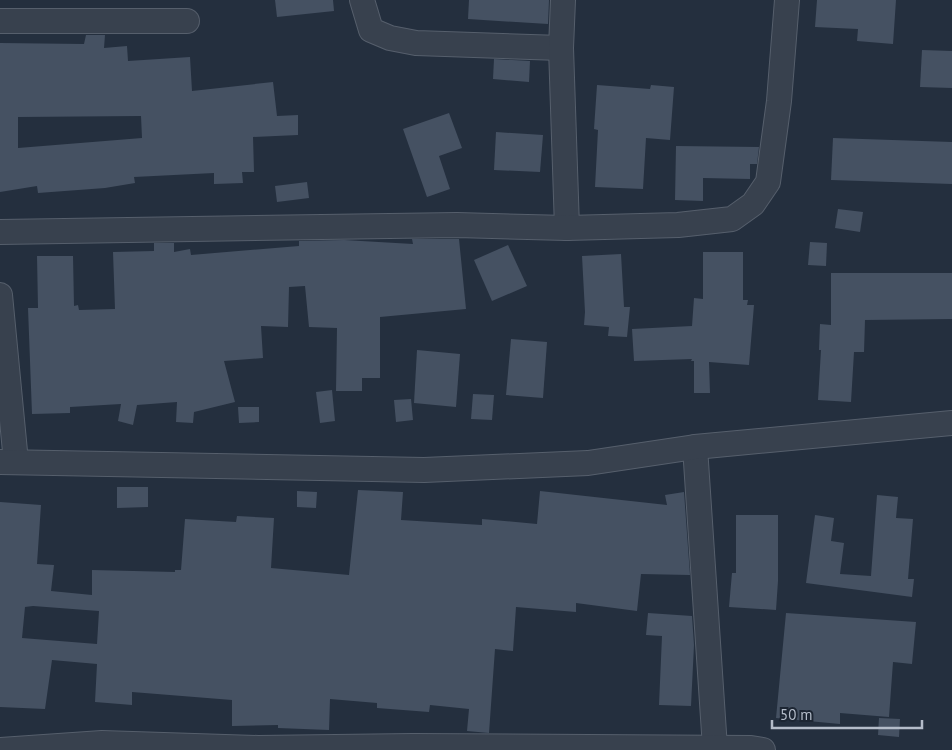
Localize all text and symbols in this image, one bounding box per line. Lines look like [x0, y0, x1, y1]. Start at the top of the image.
scale bar [772, 698, 922, 730]
text: 50 m [780, 705, 813, 724]

